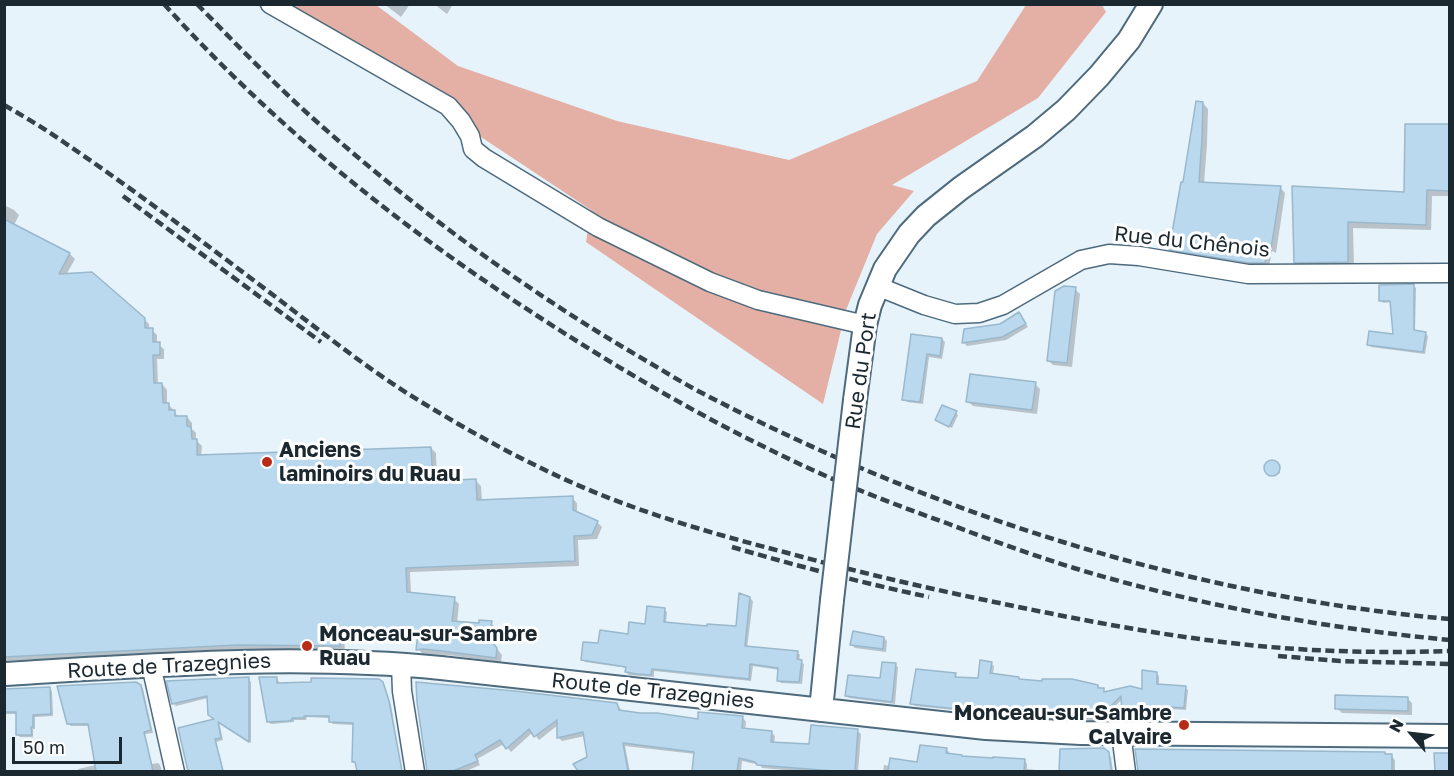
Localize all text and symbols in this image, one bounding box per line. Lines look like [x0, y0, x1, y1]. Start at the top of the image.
street label: Rue du Chênois [1113, 221, 1271, 263]
street label: Rue du Port [840, 311, 882, 431]
place label: Anciens laminoirs du Ruau [279, 437, 461, 487]
marker: Anciens laminoirs du Ruau [260, 455, 274, 469]
place label: Monceau-sur-Sambre Ruau [319, 621, 537, 671]
marker: Monceau-sur-Sambre Ruau [300, 639, 314, 653]
street label: Route de Trazegnies [66, 648, 272, 684]
street label: Route de Trazegnies [550, 668, 756, 714]
place label: Monceau-sur-Sambre Calvaire [954, 700, 1172, 750]
north arrow [1382, 704, 1442, 764]
text: N [1384, 715, 1408, 736]
marker: Monceau-sur-Sambre Calvaire [1177, 718, 1191, 732]
scale bar [15, 725, 124, 763]
text: 50 m [23, 736, 65, 758]

